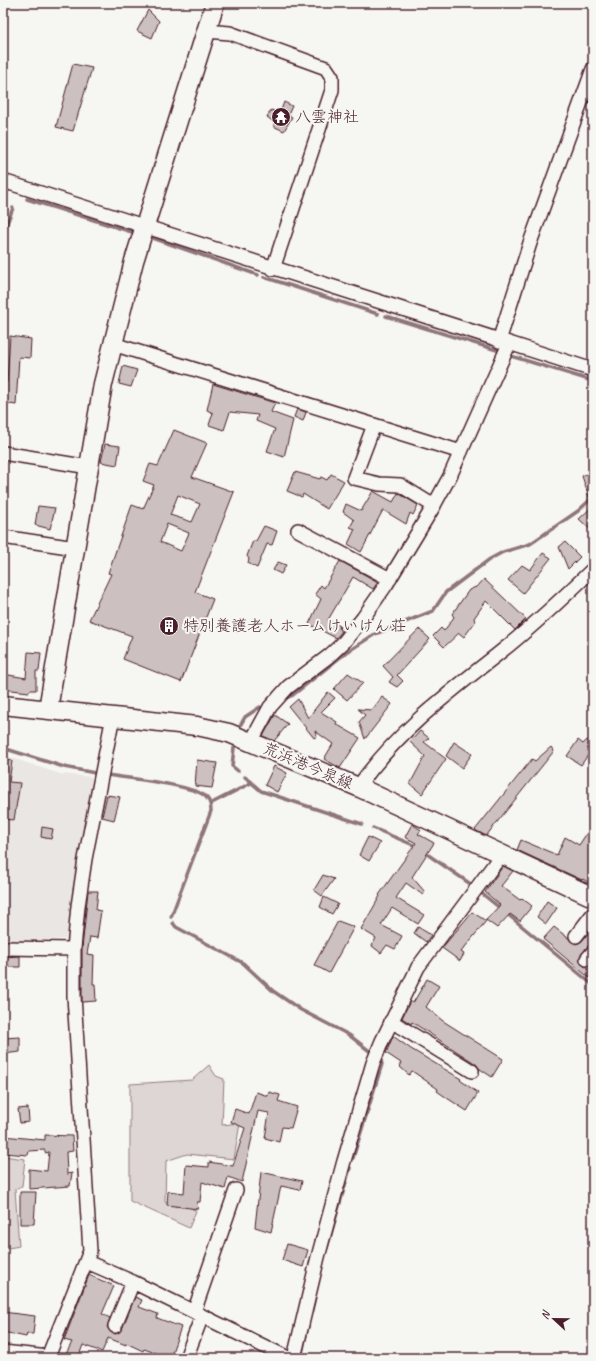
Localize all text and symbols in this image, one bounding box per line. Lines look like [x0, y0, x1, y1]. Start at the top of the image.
temple icon: 八雲神社 [270, 106, 292, 128]
place label: 八雲神社 [295, 107, 359, 127]
building icon: 特別養護老人ホームけいけん荘 [158, 615, 180, 637]
place label: 特別養護老人ホームけいけん荘 [183, 616, 406, 636]
street label: 荒浜港今泉線 [260, 738, 356, 794]
north arrow [534, 1299, 574, 1339]
text: N [537, 1307, 553, 1321]

